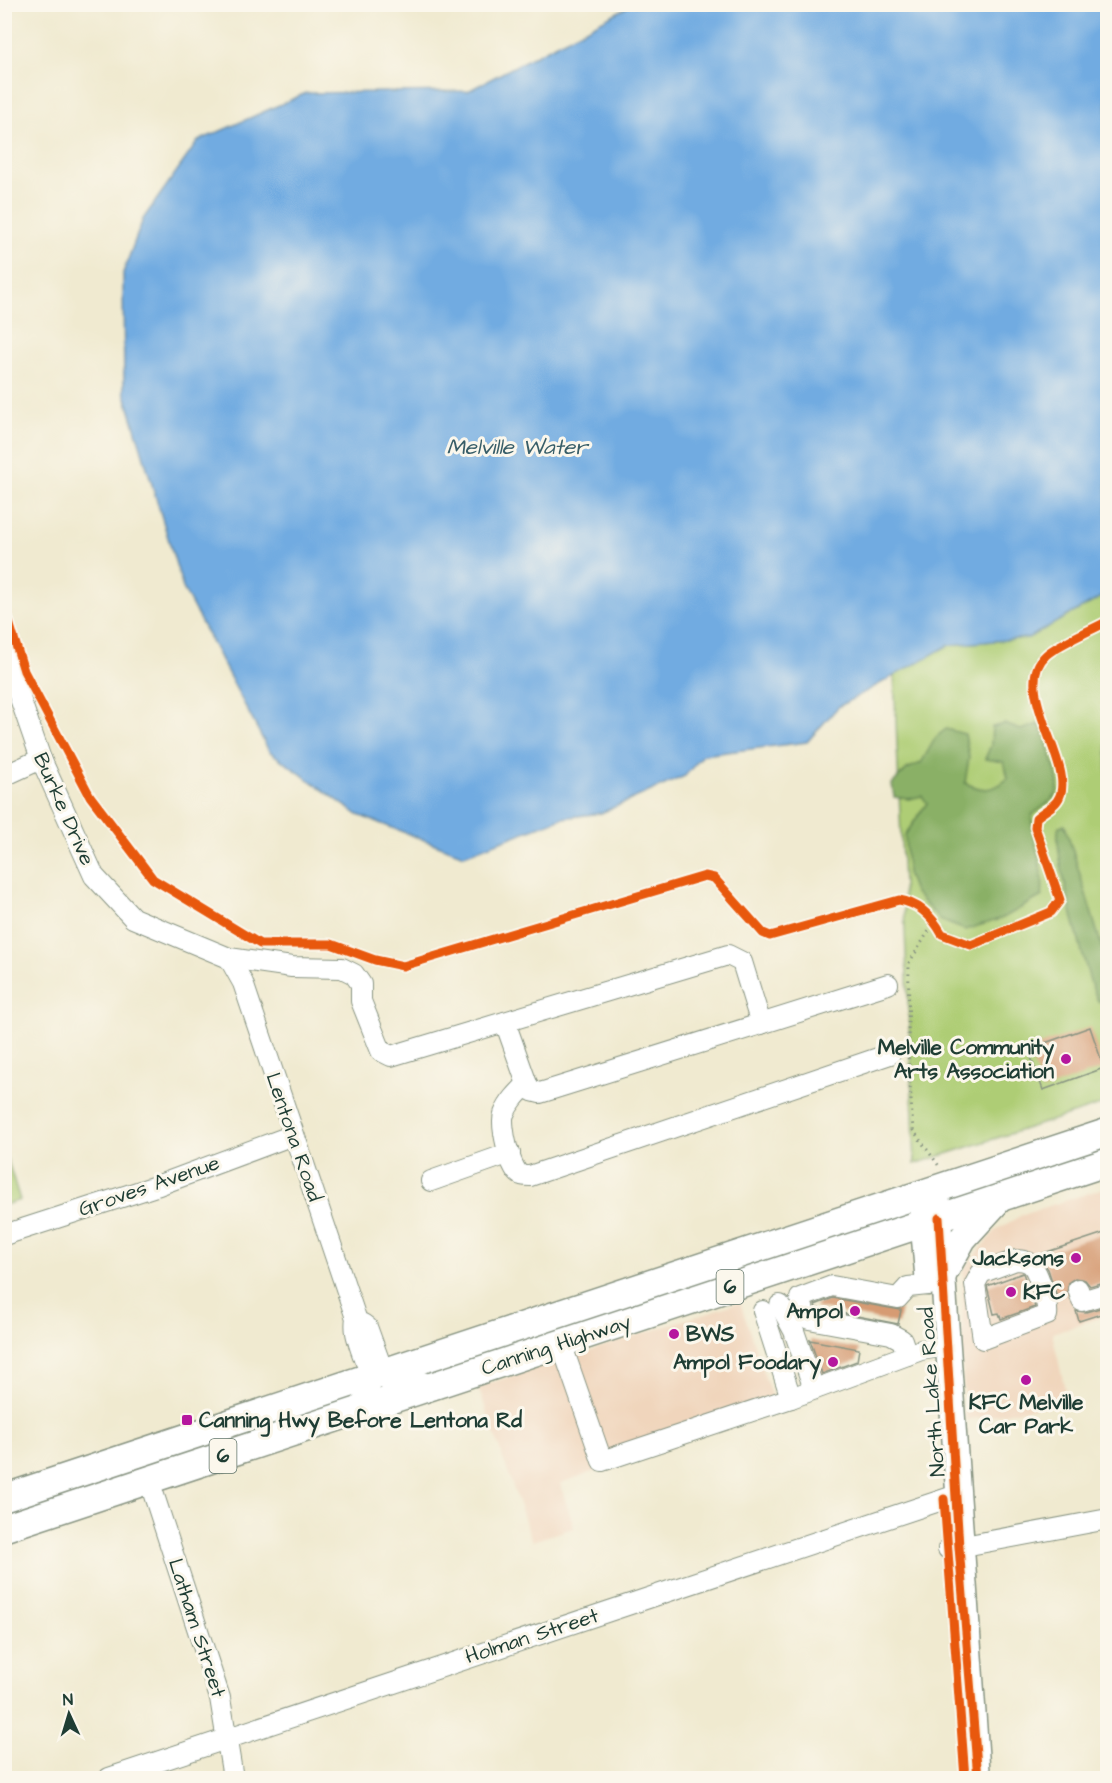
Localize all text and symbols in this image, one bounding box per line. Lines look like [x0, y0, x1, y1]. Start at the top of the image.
water label: Melville Water [447, 432, 590, 463]
street label: Burke Drive [26, 748, 102, 870]
place label: Melville Community Arts Association [878, 1033, 1054, 1086]
marker: Melville Community Arts Association [1059, 1052, 1073, 1066]
street label: Lentona Road [258, 1069, 330, 1206]
street label: Groves Avenue [75, 1148, 223, 1224]
place label: Jacksons [972, 1244, 1064, 1273]
marker: Jacksons [1069, 1251, 1083, 1265]
road number: 6 [716, 1270, 744, 1304]
place label: KFC [1023, 1278, 1065, 1307]
marker: KFC [1004, 1285, 1018, 1299]
place label: Ampol [786, 1297, 844, 1327]
marker: Ampol [848, 1304, 862, 1318]
street label: North Lake Road [912, 1306, 952, 1478]
street label: Canning Highway [477, 1307, 636, 1385]
place label: BWS [686, 1320, 735, 1349]
marker: BWS [667, 1327, 681, 1341]
place label: Ampol Foodary [673, 1348, 821, 1380]
marker: Ampol Foodary [826, 1355, 840, 1369]
marker: KFC Melville Car Park [1019, 1373, 1033, 1387]
place label: KFC Melville Car Park [969, 1388, 1084, 1441]
place label: Canning Hwy Before Lentona Rd [199, 1406, 522, 1438]
marker: Canning Hwy Before Lentona Rd [180, 1413, 194, 1427]
road number: 6 [210, 1439, 236, 1473]
street label: Latham Street [161, 1555, 233, 1702]
street label: Holman Street [462, 1601, 603, 1671]
north arrow [39, 1684, 99, 1744]
text: N [62, 1689, 74, 1711]

